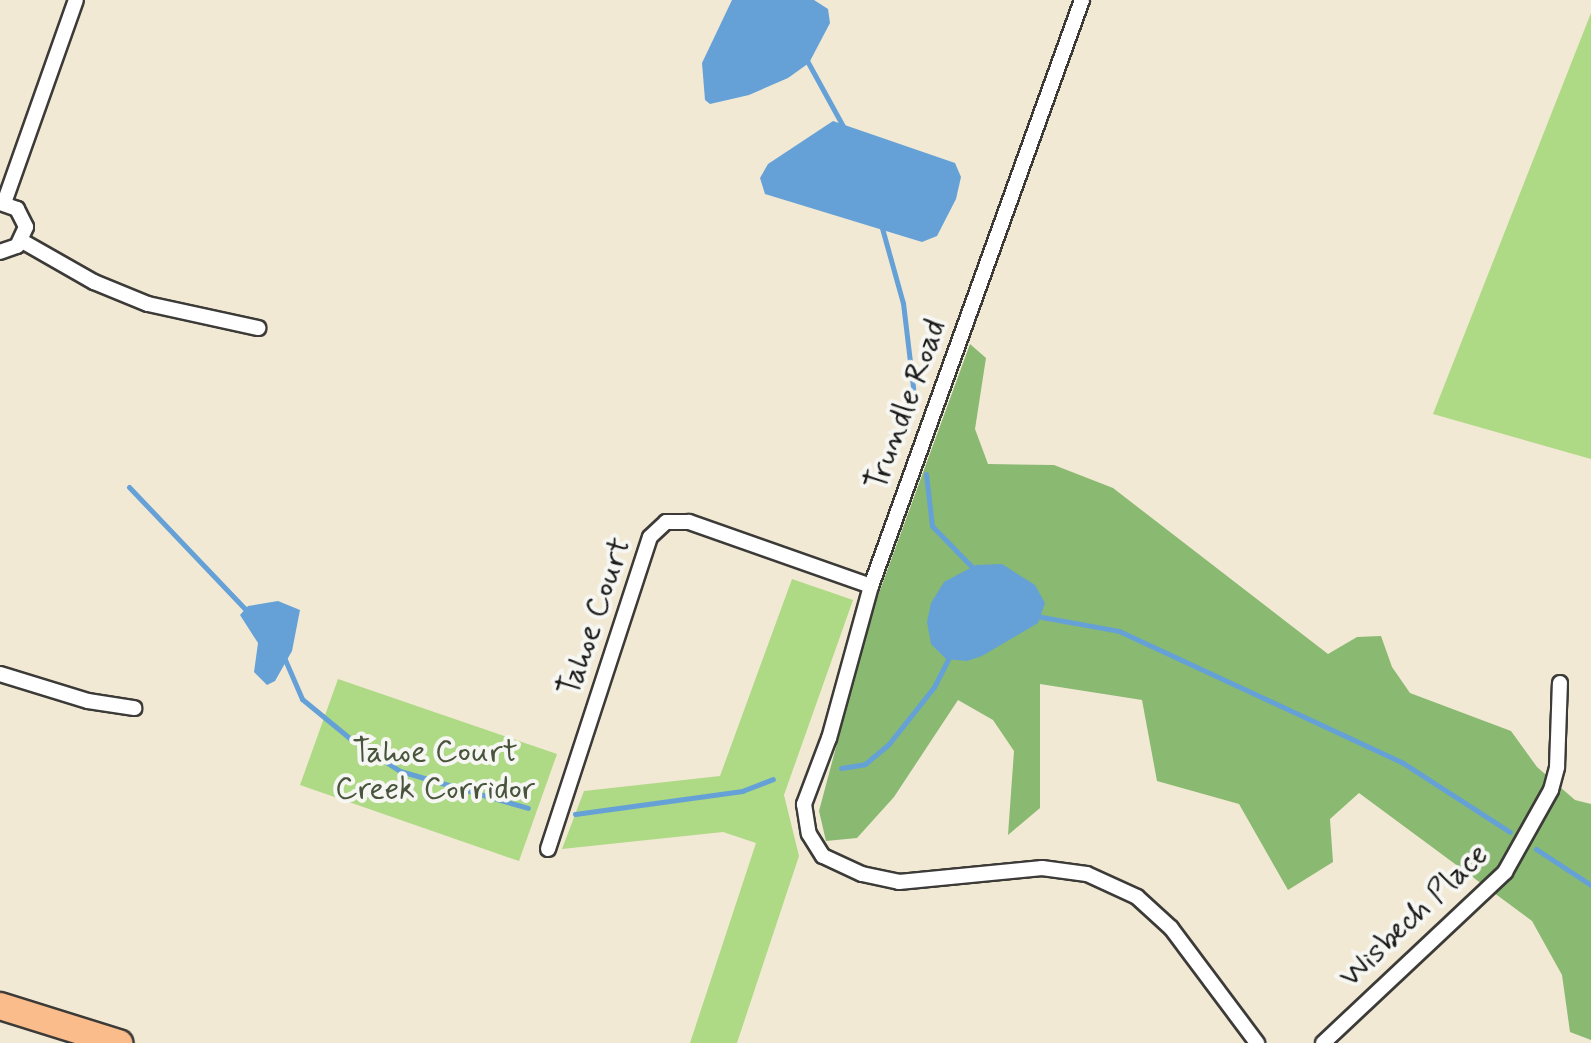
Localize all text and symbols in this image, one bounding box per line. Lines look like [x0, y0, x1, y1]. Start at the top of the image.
street label: Trundle Road [857, 315, 955, 495]
street label: Tahoe Court [551, 535, 639, 699]
park label: Tahoe Court Creek Corridor [335, 734, 535, 809]
street label: Wisbech Place [1332, 836, 1496, 996]

